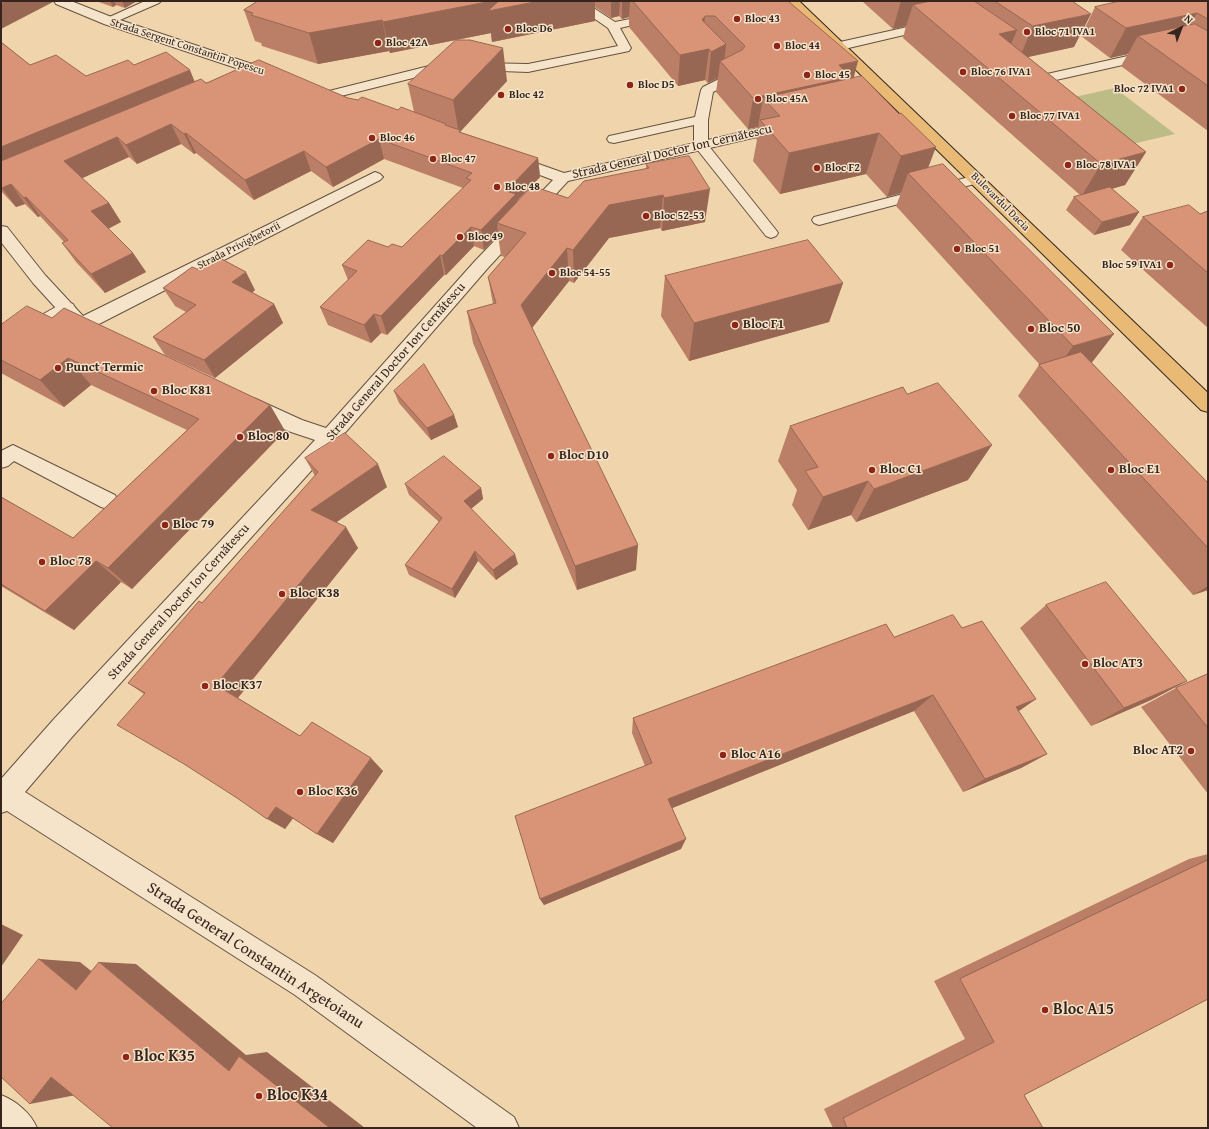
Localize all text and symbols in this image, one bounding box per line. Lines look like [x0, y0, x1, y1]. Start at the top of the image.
north arrow [1161, 8, 1201, 48]
text: N [1181, 11, 1197, 27]
place label: Bloc 43 [745, 12, 780, 26]
marker: Bloc 43 [732, 14, 742, 24]
street label: Strada Sergent Constantin Popescu [108, 16, 266, 78]
place label: Bloc D6 [516, 22, 552, 36]
marker: Bloc D6 [503, 24, 513, 34]
place label: Bloc 71 IVA1 [1035, 25, 1095, 39]
marker: Bloc 71 IVA1 [1022, 27, 1032, 37]
place label: Bloc 42A [386, 36, 428, 50]
marker: Bloc 42A [373, 38, 383, 48]
place label: Bloc 44 [785, 39, 820, 53]
marker: Bloc 44 [772, 41, 782, 51]
place label: Bloc 76 IVA1 [971, 65, 1031, 79]
marker: Bloc 76 IVA1 [958, 67, 968, 77]
place label: Bloc 45 [815, 68, 850, 82]
marker: Bloc 45 [802, 70, 812, 80]
place label: Bloc D5 [638, 78, 674, 92]
marker: Bloc D5 [625, 80, 635, 90]
place label: Bloc 72 IVA1 [1114, 82, 1174, 96]
marker: Bloc 72 IVA1 [1177, 84, 1187, 94]
place label: Bloc 42 [509, 88, 544, 102]
marker: Bloc 42 [496, 90, 506, 100]
place label: Bloc 45A [766, 92, 808, 106]
marker: Bloc 45A [753, 94, 763, 104]
place label: Bloc 77 IVA1 [1020, 109, 1080, 123]
marker: Bloc 77 IVA1 [1007, 111, 1017, 121]
street label: Strada General Doctor Ion Cernătescu [571, 121, 773, 183]
place label: Bloc 46 [380, 131, 415, 145]
marker: Bloc 46 [367, 133, 377, 143]
place label: Bloc 47 [441, 152, 476, 166]
marker: Bloc 47 [428, 154, 438, 164]
place label: Bloc 78 IVA1 [1076, 158, 1136, 172]
marker: Bloc 78 IVA1 [1063, 160, 1073, 170]
place label: Bloc F2 [825, 161, 860, 175]
marker: Bloc F2 [812, 163, 822, 173]
street label: Bulevardul Dacia [968, 170, 1032, 234]
place label: Bloc 48 [505, 180, 540, 194]
marker: Bloc 48 [492, 182, 502, 192]
place label: Bloc 52-53 [654, 209, 704, 223]
marker: Bloc 52-53 [641, 211, 651, 221]
street label: Strada Privighetorii [195, 219, 283, 273]
place label: Bloc 49 [468, 230, 503, 244]
marker: Bloc 49 [455, 232, 465, 242]
place label: Bloc 51 [965, 242, 1000, 256]
marker: Bloc 51 [952, 244, 962, 254]
place label: Bloc 59 IVA1 [1102, 258, 1162, 272]
marker: Bloc 59 IVA1 [1165, 260, 1175, 270]
place label: Bloc 54-55 [560, 266, 610, 280]
marker: Bloc 54-55 [547, 268, 557, 278]
street label: Strada General Doctor Ion Cernătescu [323, 280, 469, 444]
place label: Bloc F1 [743, 317, 784, 333]
marker: Bloc F1 [730, 320, 740, 330]
place label: Bloc 50 [1039, 321, 1080, 337]
marker: Bloc 50 [1026, 324, 1036, 334]
place label: Punct Termic [66, 360, 143, 376]
marker: Punct Termic [53, 363, 63, 373]
place label: Bloc K81 [162, 383, 212, 399]
marker: Bloc K81 [149, 386, 159, 396]
place label: Bloc 80 [248, 429, 289, 445]
marker: Bloc 80 [235, 432, 245, 442]
place label: Bloc D10 [559, 448, 609, 464]
marker: Bloc D10 [546, 451, 556, 461]
place label: Bloc C1 [880, 462, 922, 478]
place label: Bloc E1 [1119, 462, 1161, 478]
marker: Bloc C1 [867, 465, 877, 475]
marker: Bloc E1 [1106, 465, 1116, 475]
place label: Bloc 79 [173, 517, 214, 533]
marker: Bloc 79 [160, 520, 170, 530]
street label: Strada General Doctor Ion Cernătescu [105, 521, 253, 683]
place label: Bloc 78 [50, 554, 91, 570]
marker: Bloc 78 [37, 557, 47, 567]
place label: Bloc K38 [290, 586, 340, 602]
marker: Bloc K38 [277, 589, 287, 599]
place label: Bloc AT3 [1093, 656, 1143, 672]
marker: Bloc AT3 [1080, 659, 1090, 669]
place label: Bloc K37 [213, 678, 263, 694]
marker: Bloc K37 [200, 681, 210, 691]
place label: Bloc AT2 [1133, 743, 1183, 759]
marker: Bloc AT2 [1186, 746, 1196, 756]
place label: Bloc A16 [731, 747, 781, 763]
marker: Bloc A16 [718, 750, 728, 760]
place label: Bloc K36 [308, 784, 358, 800]
marker: Bloc K36 [295, 787, 305, 797]
street label: Strada General Constantin Argetoianu [143, 879, 367, 1033]
place label: Bloc A15 [1053, 1000, 1114, 1020]
marker: Bloc A15 [1040, 1005, 1050, 1015]
place label: Bloc K35 [134, 1047, 195, 1067]
marker: Bloc K35 [121, 1052, 131, 1062]
place label: Bloc K34 [267, 1086, 328, 1106]
marker: Bloc K34 [254, 1091, 264, 1101]

